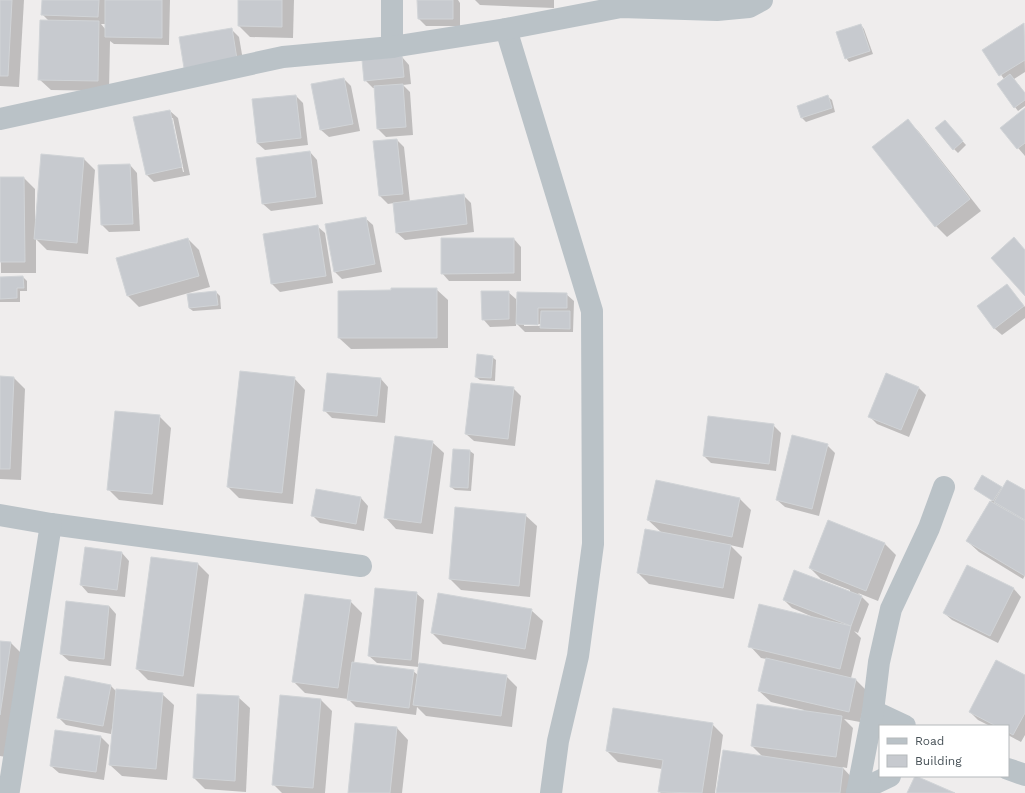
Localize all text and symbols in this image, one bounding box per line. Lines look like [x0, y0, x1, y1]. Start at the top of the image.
legend [879, 725, 1009, 777]
text: Road [915, 734, 944, 748]
text: Building [915, 754, 962, 768]

